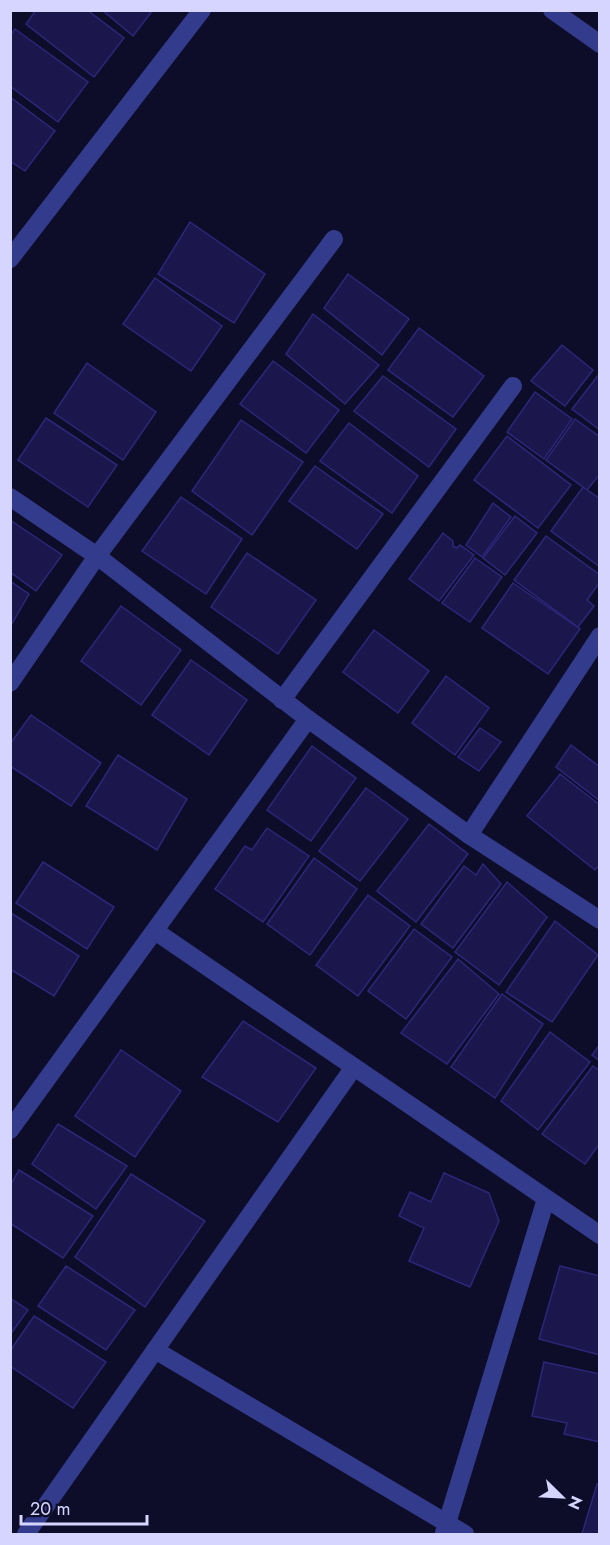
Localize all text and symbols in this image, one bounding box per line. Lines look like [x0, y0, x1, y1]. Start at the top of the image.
north arrow [532, 1467, 592, 1527]
scale bar [21, 1488, 147, 1526]
text: N [562, 1492, 588, 1513]
text: 20 m [30, 1496, 70, 1522]

